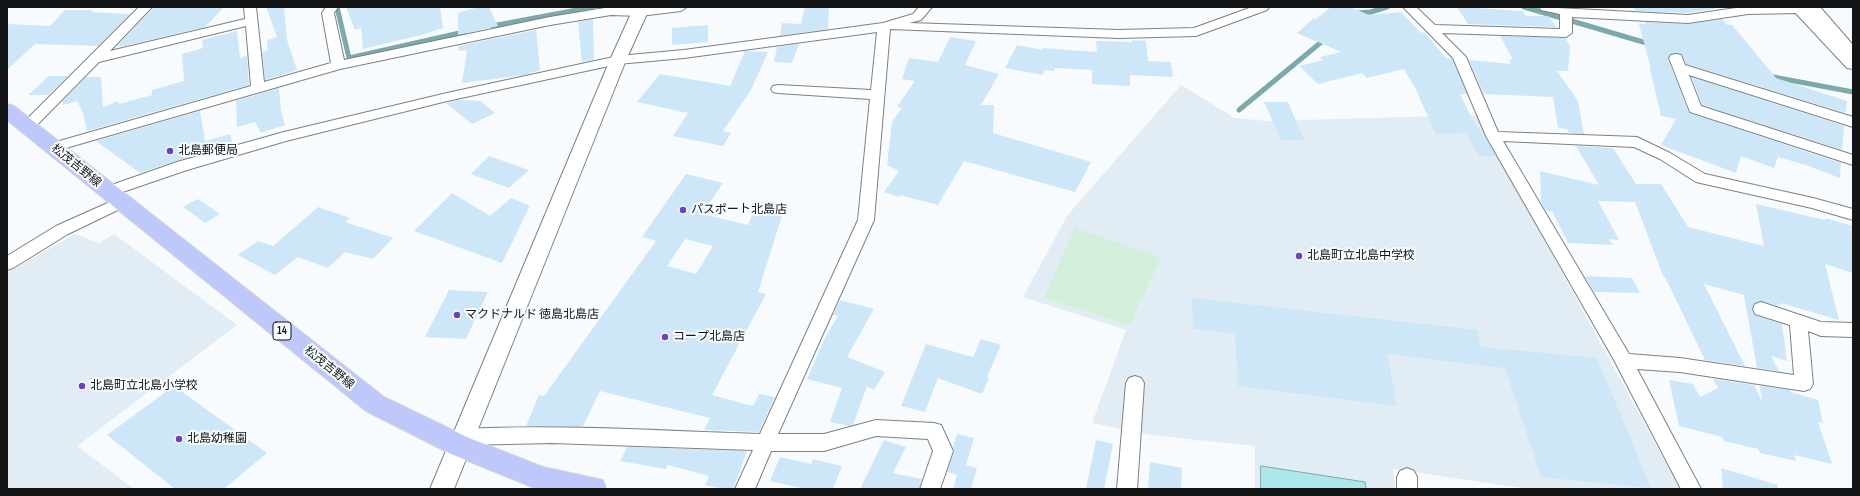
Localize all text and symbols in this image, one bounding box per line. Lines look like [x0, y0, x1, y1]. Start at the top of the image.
street label: 松茂吉野線 [48, 142, 104, 190]
place label: 北島郵便局 [178, 144, 238, 158]
marker: 北島郵便局 [165, 146, 175, 156]
place label: パスポート北島店 [691, 203, 787, 217]
marker: パスポート北島店 [678, 205, 688, 215]
place label: 北島町立北島中学校 [1307, 249, 1415, 263]
marker: 北島町立北島中学校 [1294, 251, 1304, 261]
place label: マクドナルド 徳島北島店 [465, 308, 599, 322]
marker: マクドナルド 徳島北島店 [452, 310, 462, 320]
road number: 14 [273, 322, 291, 340]
place label: コープ北島店 [673, 330, 745, 344]
marker: コープ北島店 [660, 332, 670, 342]
street label: 松茂吉野線 [301, 344, 357, 392]
place label: 北島町立北島小学校 [90, 379, 198, 393]
marker: 北島町立北島小学校 [77, 381, 87, 391]
place label: 北島幼稚園 [187, 432, 247, 446]
marker: 北島幼稚園 [174, 434, 184, 444]

